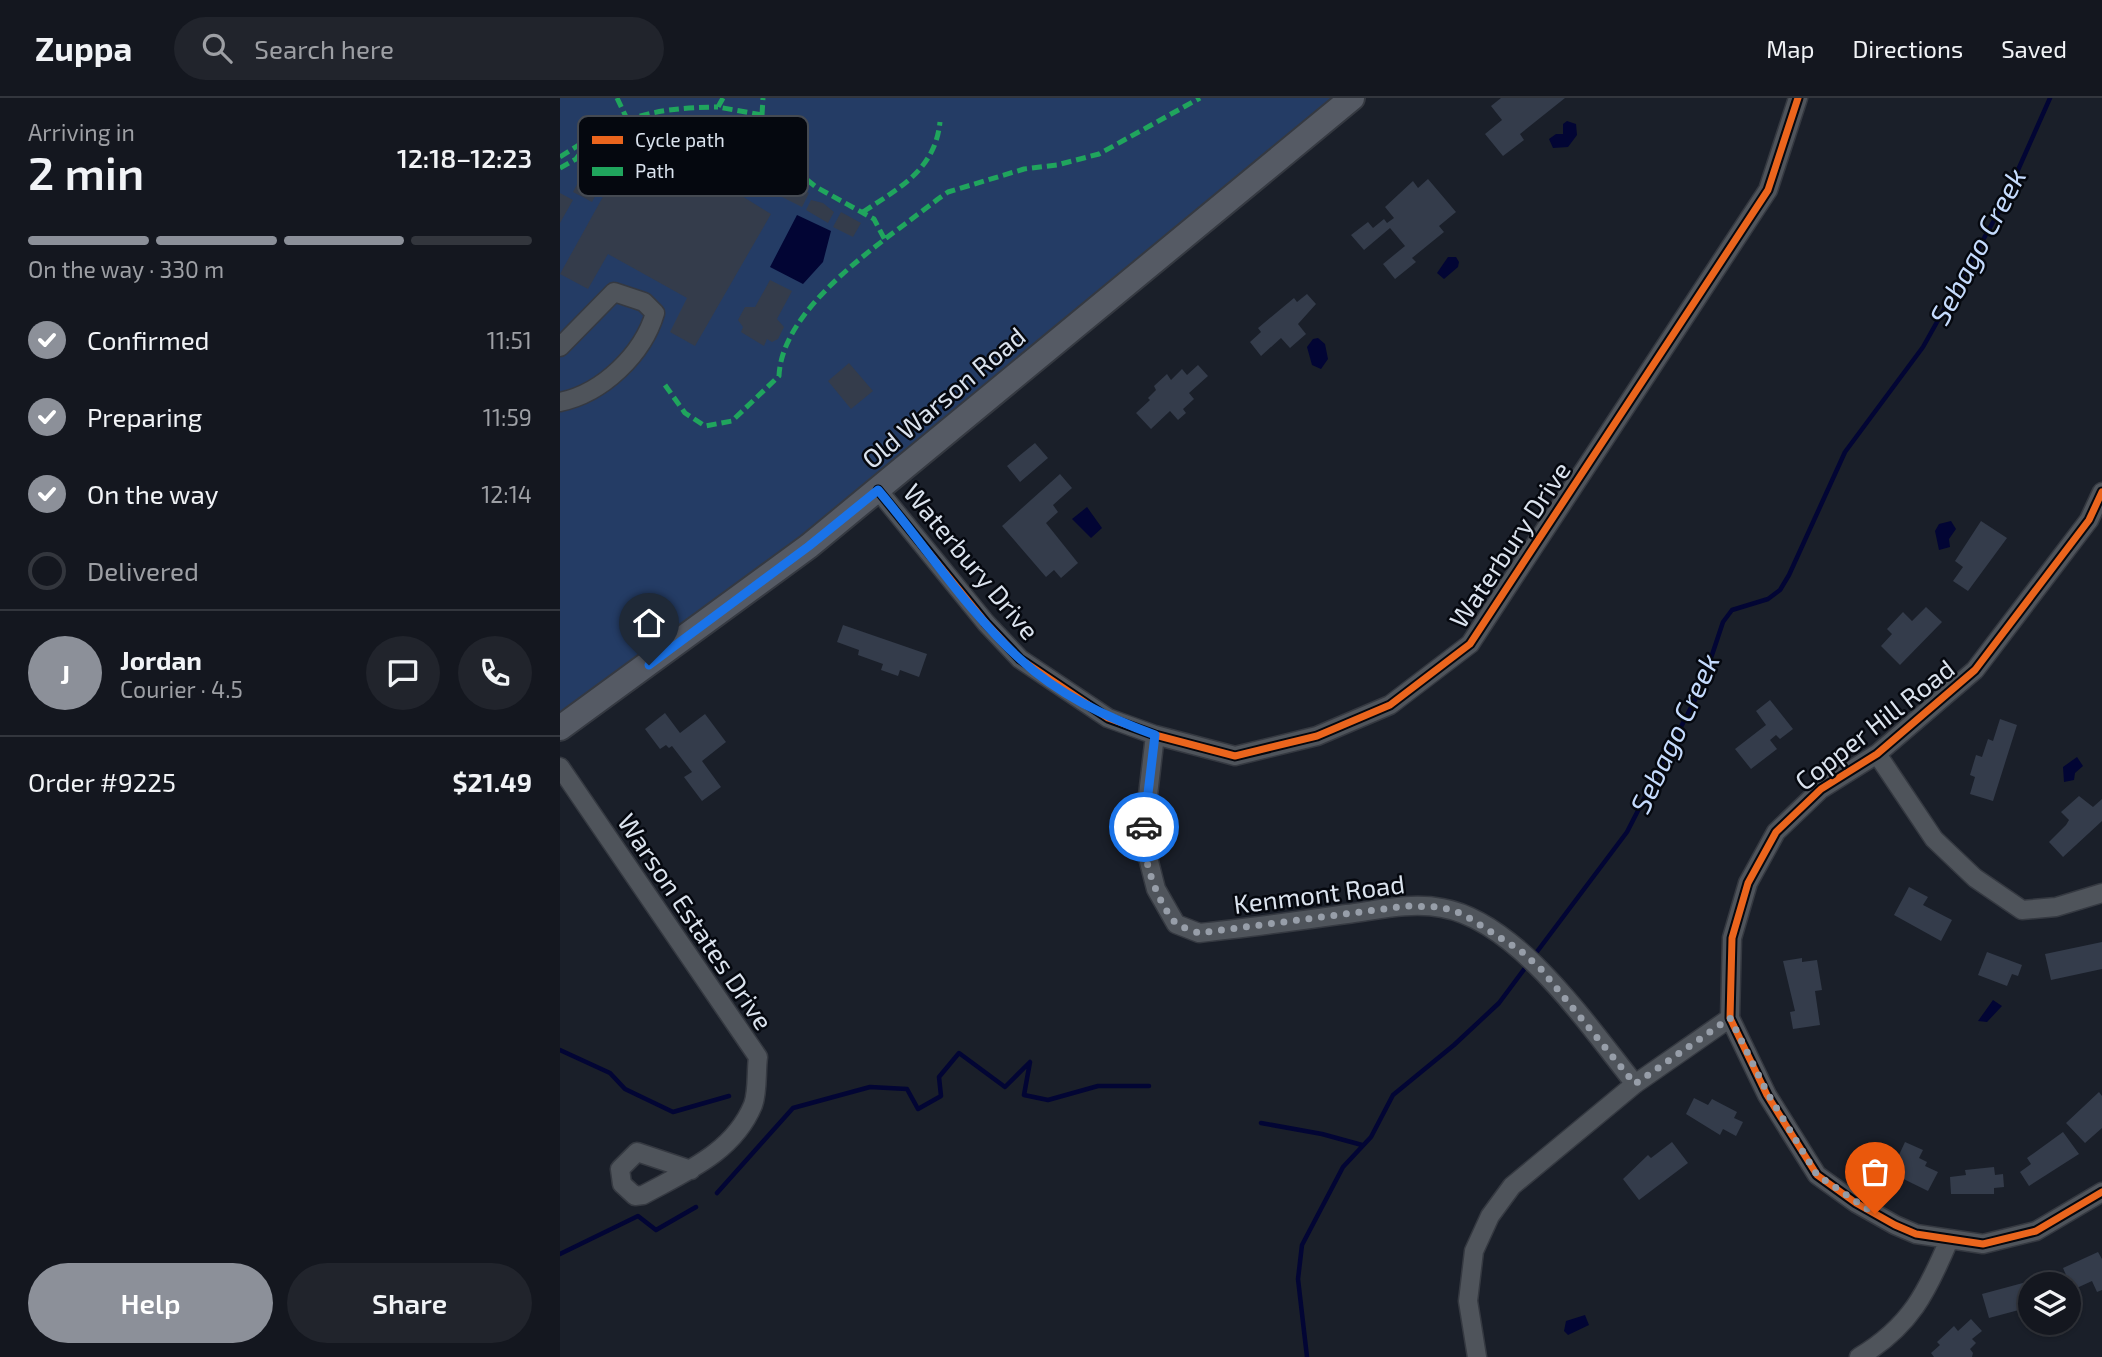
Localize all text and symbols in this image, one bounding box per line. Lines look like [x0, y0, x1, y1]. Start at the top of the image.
search box [174, 17, 664, 80]
text: Zuppa [35, 28, 132, 68]
icon: search [198, 29, 236, 67]
text: Search here [254, 33, 394, 64]
text: Map [1766, 34, 1814, 63]
text: Directions [1852, 34, 1963, 63]
text: Saved [2001, 34, 2067, 63]
legend [578, 116, 808, 196]
text: Arriving in [28, 118, 135, 146]
text: Cycle path [635, 128, 725, 151]
text: 12:18–12:23 [397, 142, 532, 173]
text: 2 min [28, 144, 144, 199]
text: Path [635, 159, 675, 182]
water label: Sebago Creek [1922, 162, 2032, 330]
text: On the way · 330 m [28, 255, 224, 283]
street label: Old Warson Road [855, 320, 1031, 474]
icon: check [28, 321, 66, 359]
text: Confirmed [87, 324, 210, 355]
text: 11:51 [487, 326, 532, 354]
icon: check [28, 398, 66, 436]
text: Preparing [87, 401, 202, 432]
text: 11:59 [483, 403, 532, 431]
street label: Waterbury Drive [1442, 455, 1576, 633]
icon: check [28, 475, 66, 513]
street label: Waterbury Drive [898, 477, 1046, 645]
text: On the way [87, 478, 218, 509]
text: 12:14 [481, 480, 532, 508]
text: Delivered [87, 555, 199, 586]
pin [619, 593, 679, 665]
icon: home [630, 604, 668, 642]
button: chat [366, 636, 440, 710]
button: phone [458, 636, 532, 710]
text: Jordan [120, 644, 202, 675]
water label: Sebago Creek [1622, 648, 1726, 818]
street label: Copper Hill Road [1788, 652, 1960, 796]
text: J [60, 658, 70, 689]
text: Courier · 4.5 [120, 675, 243, 703]
text: Order #9225 [28, 766, 176, 797]
text: $21.49 [452, 766, 532, 797]
courier [1109, 792, 1179, 862]
street label: Warson Estates Drive [612, 807, 780, 1035]
icon: car [1125, 808, 1163, 846]
street label: Kenmont Road [1232, 867, 1406, 919]
pin [1845, 1142, 1905, 1214]
icon: bag [1856, 1153, 1894, 1191]
button: Help [28, 1263, 273, 1343]
button: Share [287, 1263, 532, 1343]
map controls [2018, 1272, 2081, 1335]
button: layers [2018, 1272, 2081, 1335]

